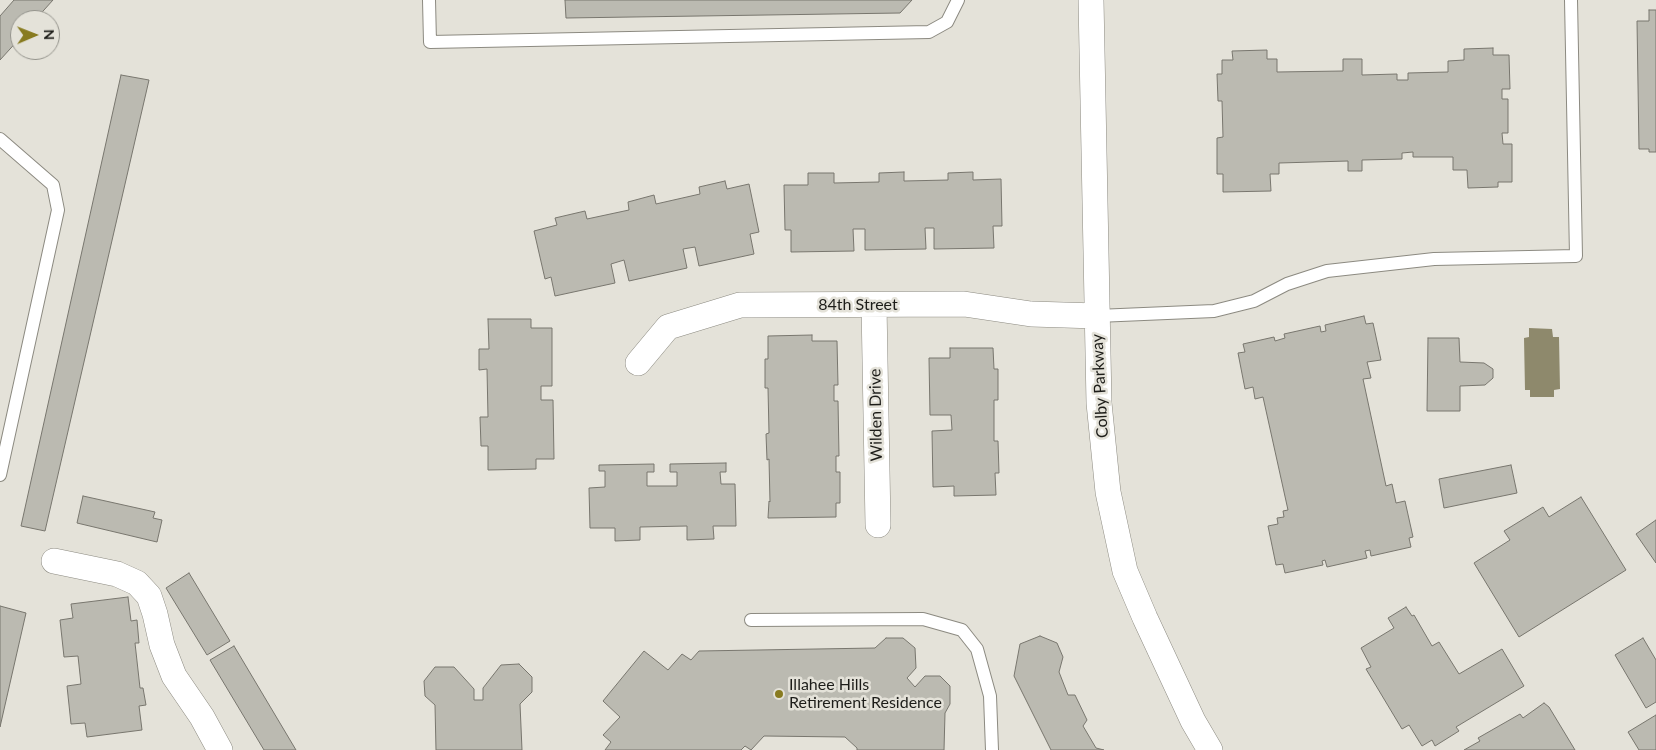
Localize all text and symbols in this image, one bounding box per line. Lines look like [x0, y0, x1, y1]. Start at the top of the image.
north arrow [10, 10, 60, 60]
text: N [41, 29, 58, 40]
street label: 84th Street [818, 295, 898, 315]
street label: Colby Parkway [1088, 333, 1112, 439]
street label: Wilden Drive [866, 368, 886, 462]
place label: Illahee Hills Retirement Residence [789, 675, 942, 713]
marker: Illahee Hills Retirement Residence [773, 688, 785, 700]

